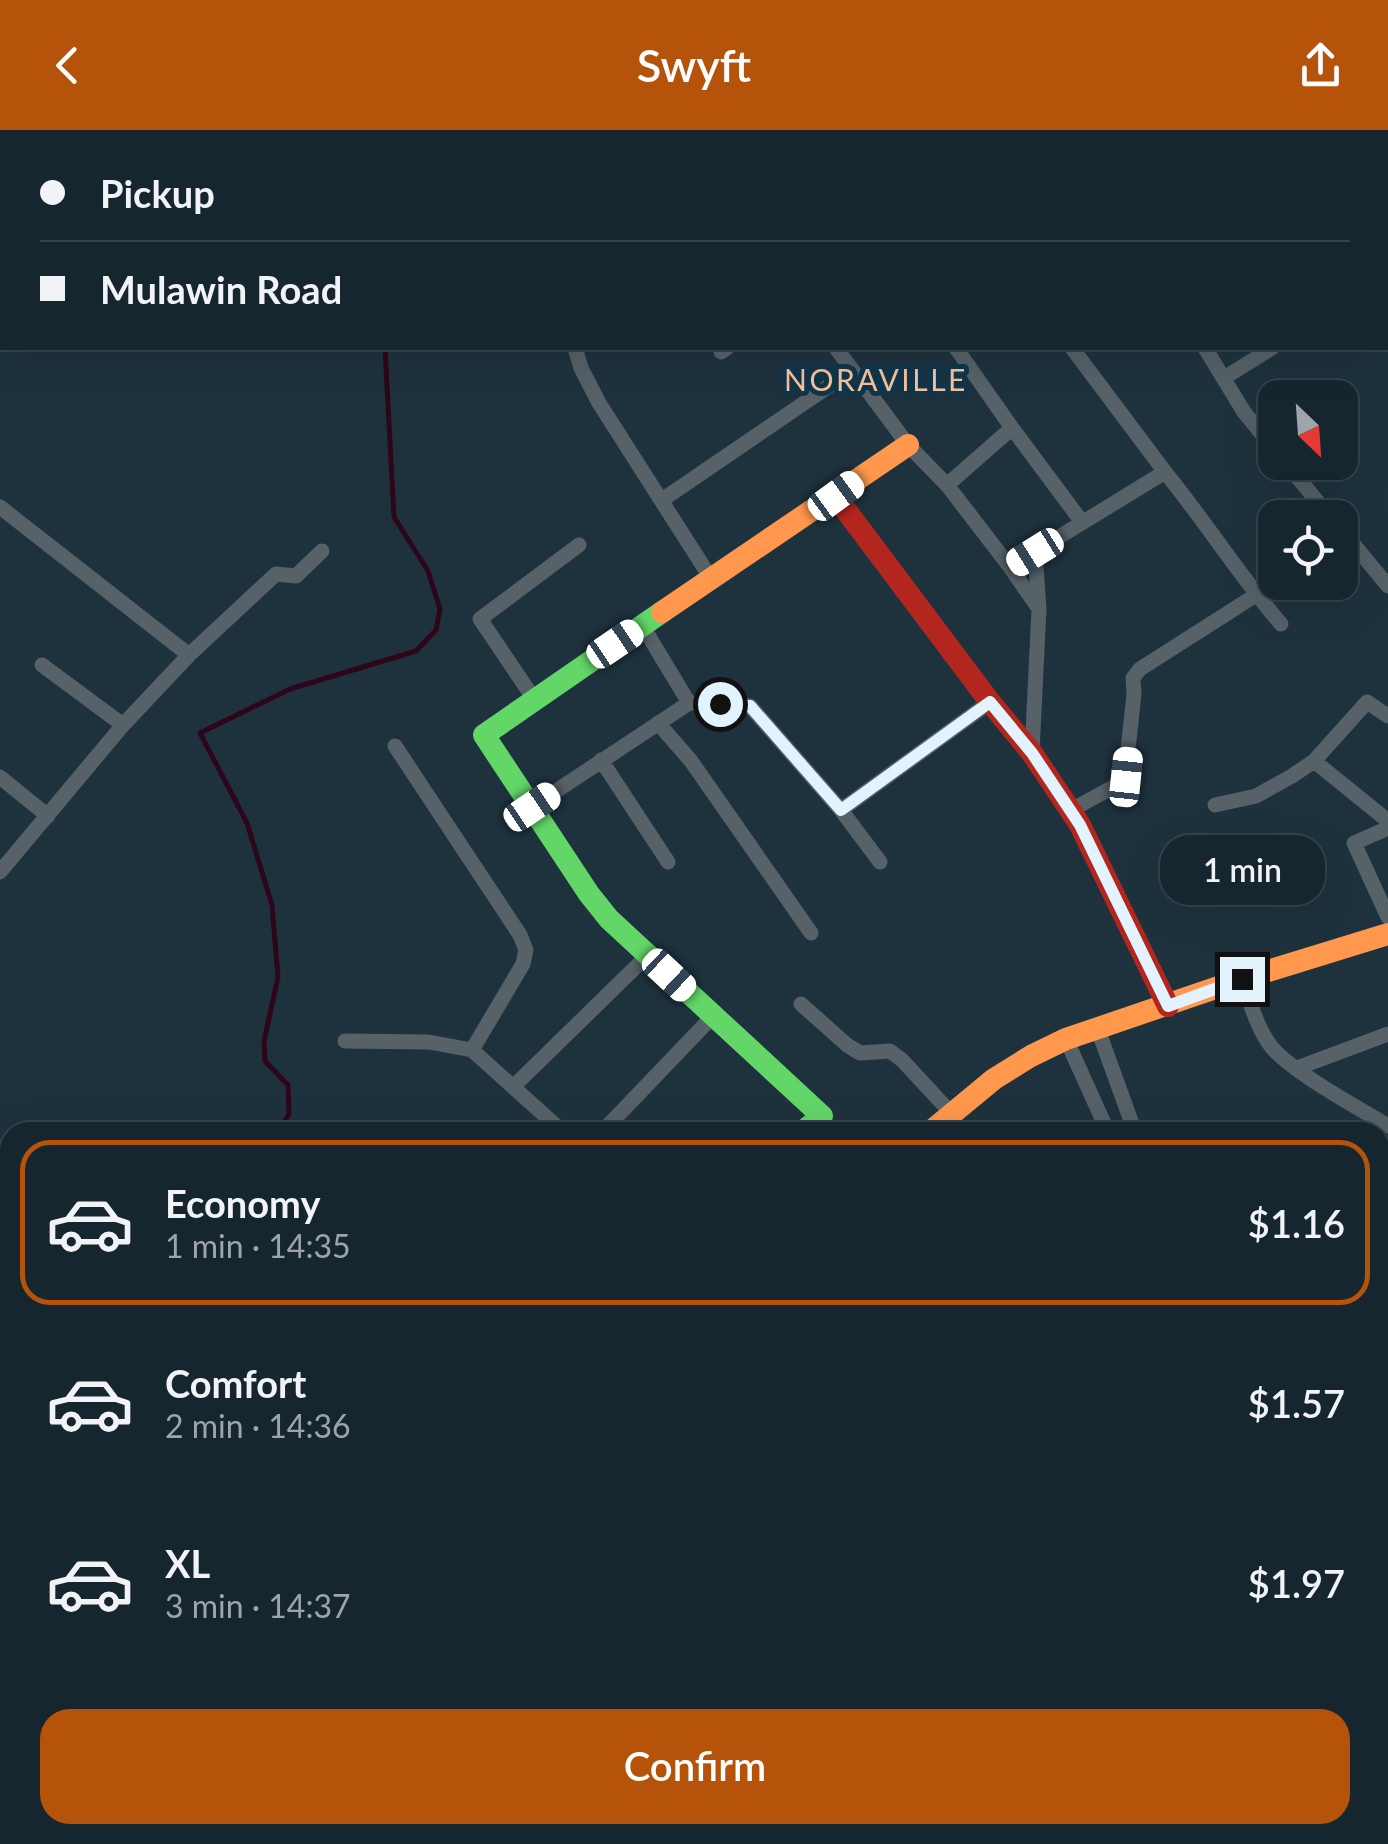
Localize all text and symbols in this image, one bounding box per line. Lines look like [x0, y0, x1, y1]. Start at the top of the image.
icon: back [40, 38, 95, 93]
text: Swyft [637, 38, 751, 92]
icon: share [1293, 38, 1348, 93]
text: Pickup [100, 170, 215, 216]
text: Mulawin Road [100, 266, 342, 312]
district label: NORAVILLE [784, 361, 968, 397]
north arrow [1258, 380, 1358, 480]
map controls [1258, 380, 1358, 600]
car [803, 466, 869, 526]
button: locate [1258, 500, 1358, 600]
car [1002, 523, 1068, 581]
car [582, 615, 648, 673]
route start [698, 682, 743, 727]
car [1108, 746, 1144, 808]
car [499, 778, 565, 836]
callout: 1 min [1160, 834, 1324, 904]
text: 1 min [1203, 850, 1282, 889]
car [637, 944, 701, 1006]
route end [1220, 957, 1265, 1002]
icon: car [45, 1178, 135, 1268]
text: Economy [165, 1180, 320, 1226]
text: $1.16 [1248, 1200, 1345, 1246]
text: 1 min · 14:35 [165, 1226, 351, 1265]
icon: car [45, 1358, 135, 1448]
text: Comfort [165, 1360, 306, 1406]
text: $1.57 [1248, 1380, 1345, 1426]
text: 2 min · 14:36 [165, 1406, 351, 1445]
icon: car [45, 1538, 135, 1628]
text: XL [165, 1540, 210, 1586]
text: $1.97 [1248, 1560, 1345, 1606]
text: 3 min · 14:37 [165, 1586, 351, 1625]
button: Confirm [40, 1709, 1350, 1824]

